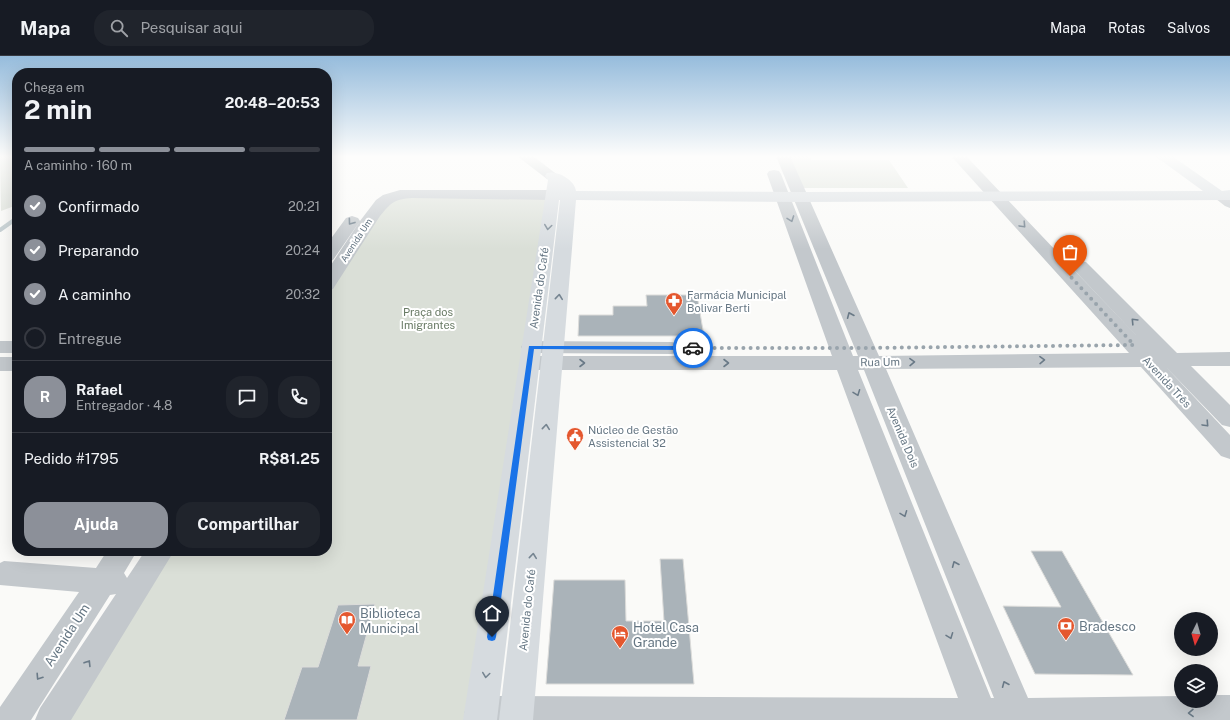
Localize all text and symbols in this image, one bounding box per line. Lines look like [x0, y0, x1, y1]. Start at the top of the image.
search box [94, 10, 374, 46]
text: Mapa [20, 17, 70, 39]
icon: search [108, 17, 130, 39]
text: Pesquisar aqui [140, 19, 242, 36]
text: Mapa [1050, 20, 1086, 36]
text: Rotas [1108, 20, 1145, 36]
text: Salvos [1167, 20, 1210, 36]
text: Chega em [24, 80, 84, 95]
text: 2 min [24, 94, 92, 125]
text: 20:48–20:53 [225, 94, 320, 111]
text: A caminho · 160 m [24, 158, 132, 173]
icon: check [24, 195, 46, 217]
text: Confirmado [58, 198, 139, 215]
text: 20:21 [288, 199, 320, 214]
one-way arrow [787, 215, 795, 222]
street label: Avenida Um [338, 216, 374, 264]
one-way arrow [348, 218, 356, 225]
one-way arrow [1018, 221, 1025, 228]
one-way arrow [544, 224, 553, 230]
pin [1053, 235, 1087, 276]
icon: check [24, 239, 46, 261]
icon: bag [1059, 241, 1081, 263]
text: Preparando [58, 242, 139, 259]
text: 20:24 [285, 243, 320, 258]
street label: Avenida do Café [527, 246, 551, 330]
icon: check [24, 283, 46, 305]
text: A caminho [58, 286, 131, 303]
text: 20:32 [285, 287, 320, 302]
place label: Farmácia Municipal Bolivar Berti [687, 289, 787, 314]
pharmacy icon: Farmácia Municipal Bolivar Berti [664, 291, 684, 316]
one-way arrow [554, 294, 563, 300]
park label: Praça dos Imigrantes [401, 306, 456, 331]
one-way arrow [847, 312, 855, 320]
one-way arrow [1131, 318, 1139, 326]
courier [673, 328, 713, 368]
text: Entregue [58, 330, 122, 347]
icon: car [682, 337, 704, 359]
street label: Avenida Três [1140, 354, 1194, 410]
street label: Rua Um [860, 356, 900, 368]
one-way arrow [1039, 356, 1045, 364]
one-way arrow [909, 358, 915, 366]
one-way arrow [579, 359, 585, 367]
one-way arrow [723, 359, 729, 367]
button: chat [226, 376, 268, 418]
button: phone [278, 376, 320, 418]
text: Rafael [76, 381, 123, 398]
text: R [40, 388, 50, 405]
one-way arrow [852, 389, 860, 396]
text: Entregador · 4.8 [76, 398, 172, 413]
street label: Avenida Dois [885, 405, 921, 470]
one-way arrow [1201, 419, 1209, 427]
one-way arrow [541, 424, 550, 430]
place label: Núcleo de Gestão Assistencial 32 [588, 424, 678, 449]
public building icon: Núcleo de Gestão Assistencial 32 [565, 426, 585, 451]
text: Pedido #1795 [24, 450, 119, 467]
text: R$81.25 [259, 450, 320, 467]
button: Ajuda [24, 502, 168, 548]
button: Compartilhar [176, 502, 320, 548]
one-way arrow [899, 511, 907, 518]
one-way arrow [528, 553, 537, 559]
one-way arrow [952, 560, 960, 568]
street label: Avenida do Café [517, 568, 537, 652]
pin [475, 596, 509, 637]
street label: Avenida Um [41, 601, 93, 669]
icon: home [481, 602, 503, 624]
place label: Biblioteca Municipal [360, 606, 420, 636]
library icon: Biblioteca Municipal [337, 610, 357, 635]
north arrow [1174, 612, 1218, 656]
map controls [1174, 612, 1218, 708]
bank icon: Bradesco [1056, 616, 1076, 641]
place label: Bradesco [1079, 619, 1136, 634]
place label: Hotel Casa Grande [633, 620, 699, 650]
hotel icon: Hotel Casa Grande [610, 624, 630, 649]
one-way arrow [946, 632, 954, 639]
one-way arrow [83, 661, 90, 668]
button: layers [1174, 664, 1218, 708]
one-way arrow [482, 672, 491, 678]
one-way arrow [37, 673, 44, 680]
one-way arrow [1002, 681, 1010, 688]
one-way arrow [1188, 709, 1194, 717]

